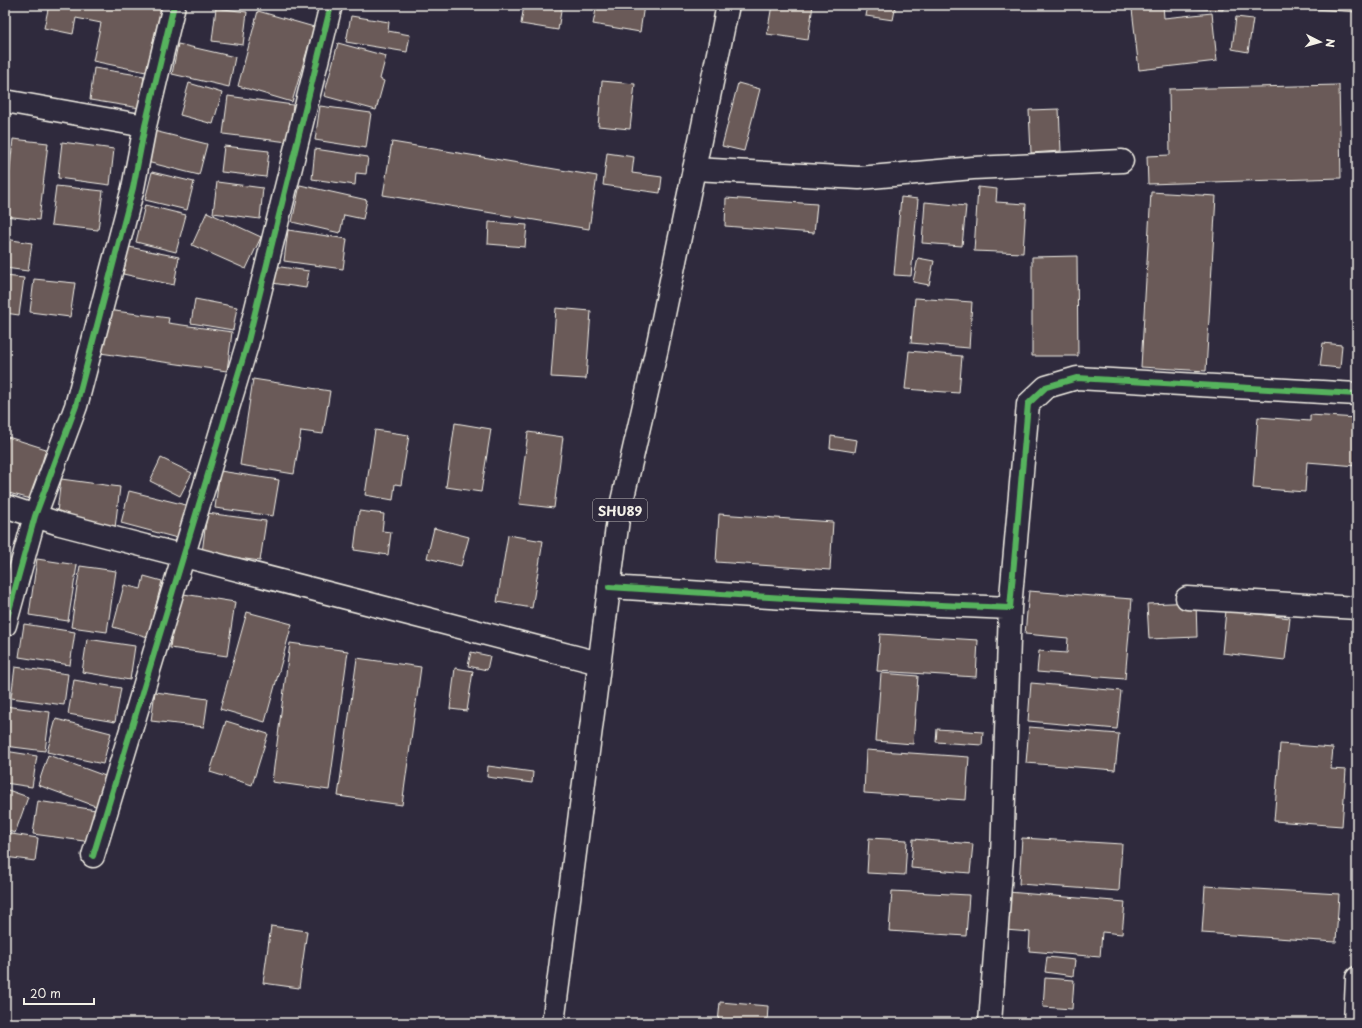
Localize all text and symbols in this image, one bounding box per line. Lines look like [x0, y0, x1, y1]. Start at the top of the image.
north arrow [1300, 22, 1340, 62]
text: N [1322, 38, 1339, 49]
road number: SHU89 [593, 499, 647, 521]
scale bar [24, 980, 94, 1006]
text: 20 m [30, 984, 61, 1002]

